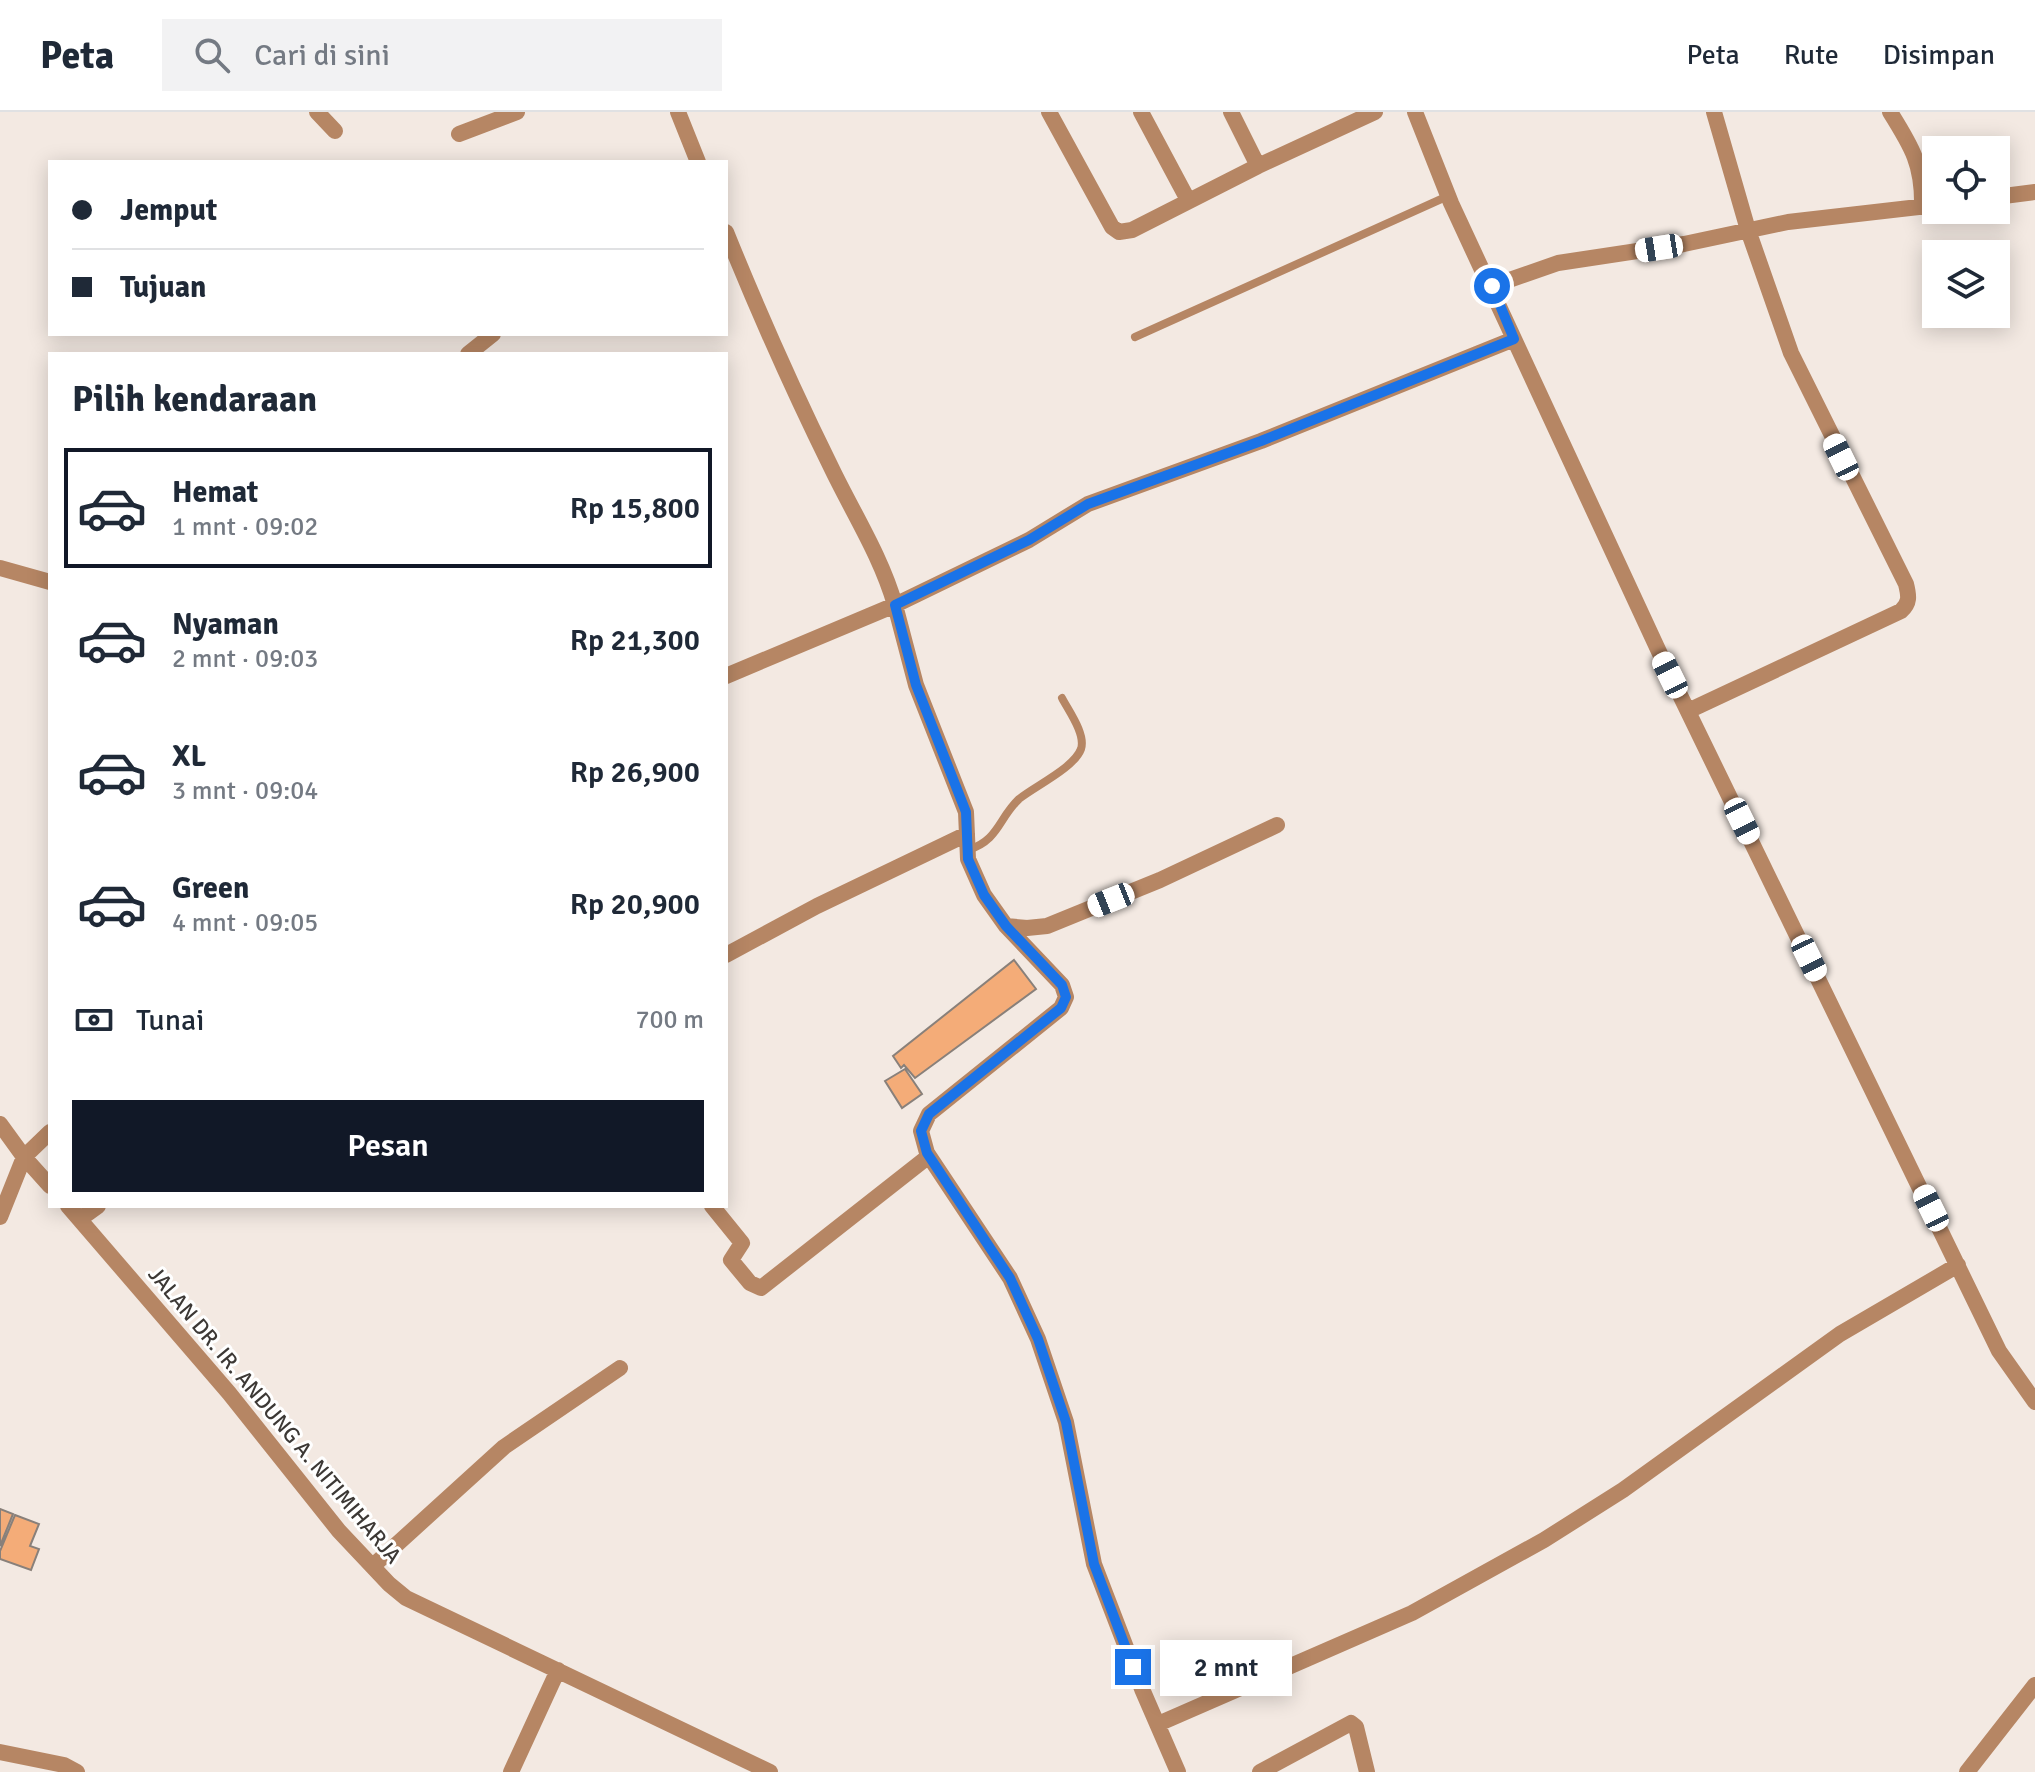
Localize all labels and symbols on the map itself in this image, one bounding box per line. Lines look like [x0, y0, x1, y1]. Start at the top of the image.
car [1633, 232, 1685, 264]
route start [1474, 268, 1510, 304]
car [1820, 430, 1862, 484]
car [1649, 648, 1691, 702]
car [1721, 794, 1763, 848]
car [1084, 880, 1138, 920]
car [1788, 931, 1830, 985]
car [1910, 1181, 1952, 1235]
street label: JALAN DR. IR. ANDUNG A. NITIMIHARJA [143, 1261, 408, 1569]
callout: 2 mnt [1161, 1639, 1293, 1695]
route end [1115, 1649, 1151, 1685]

